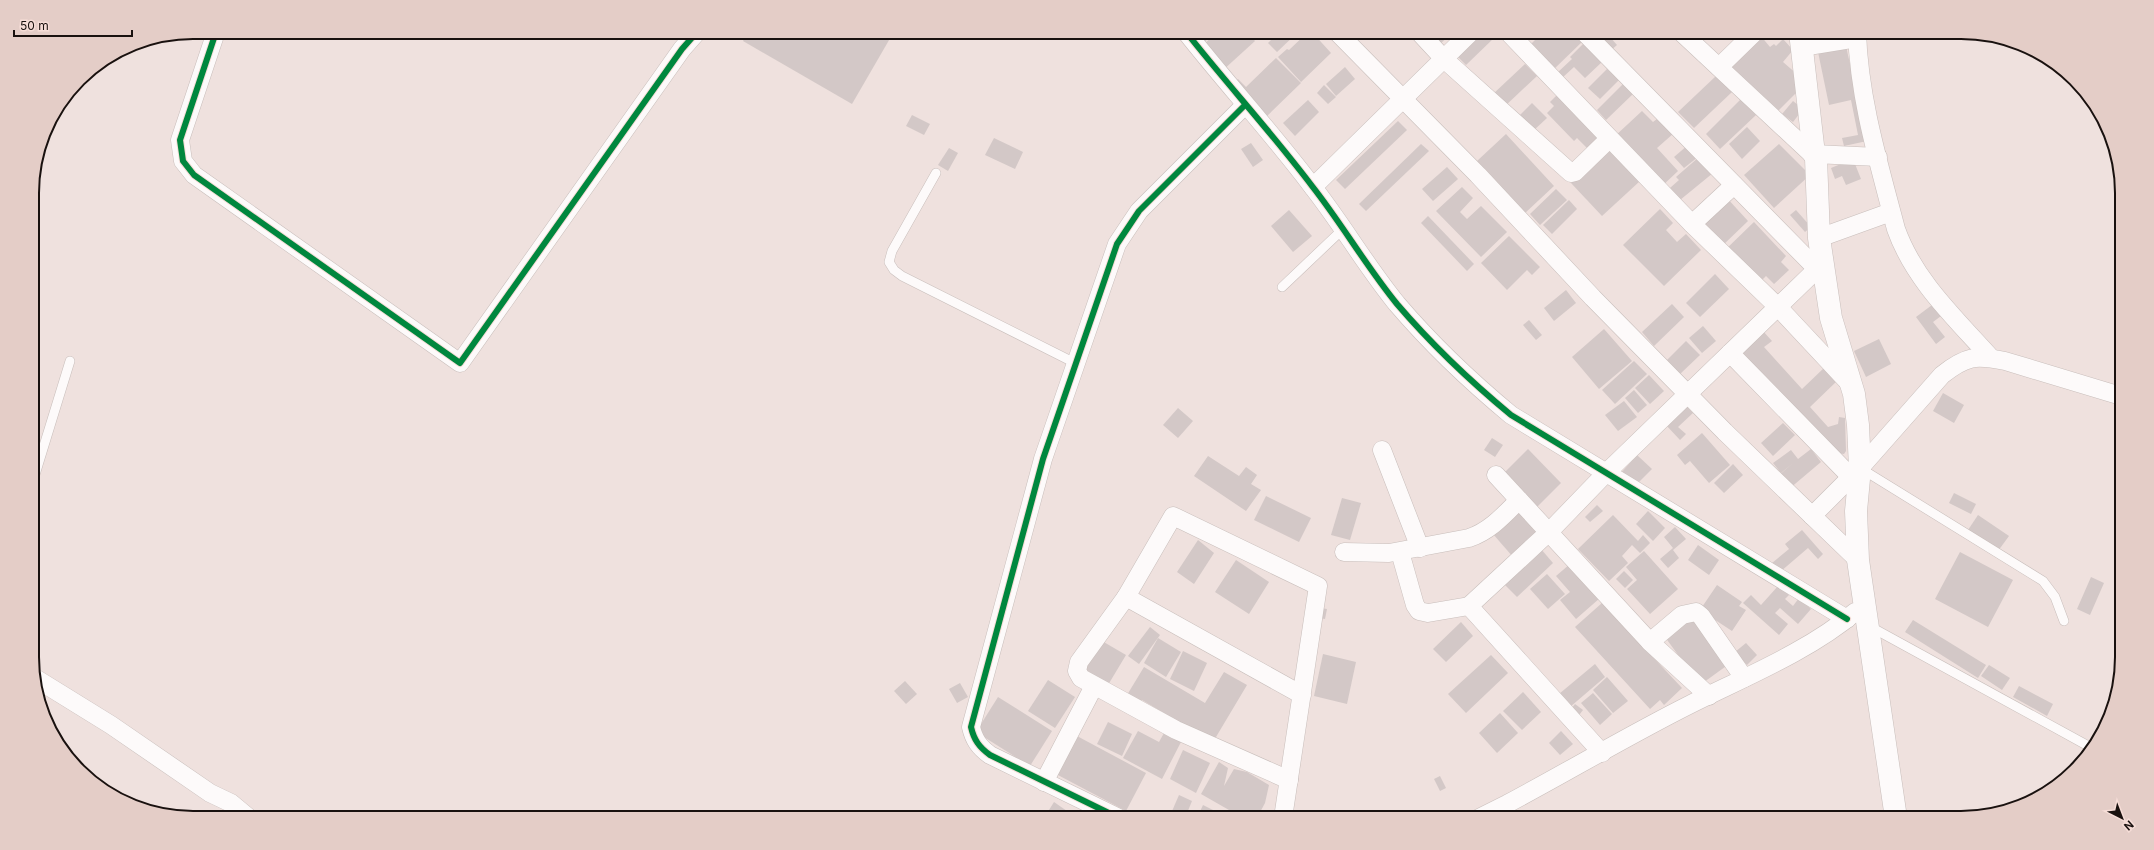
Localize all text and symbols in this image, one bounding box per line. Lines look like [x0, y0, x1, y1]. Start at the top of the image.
scale bar [14, 12, 132, 38]
text: 50 m [20, 18, 49, 33]
north arrow [2102, 798, 2142, 838]
text: N [2121, 817, 2136, 833]

